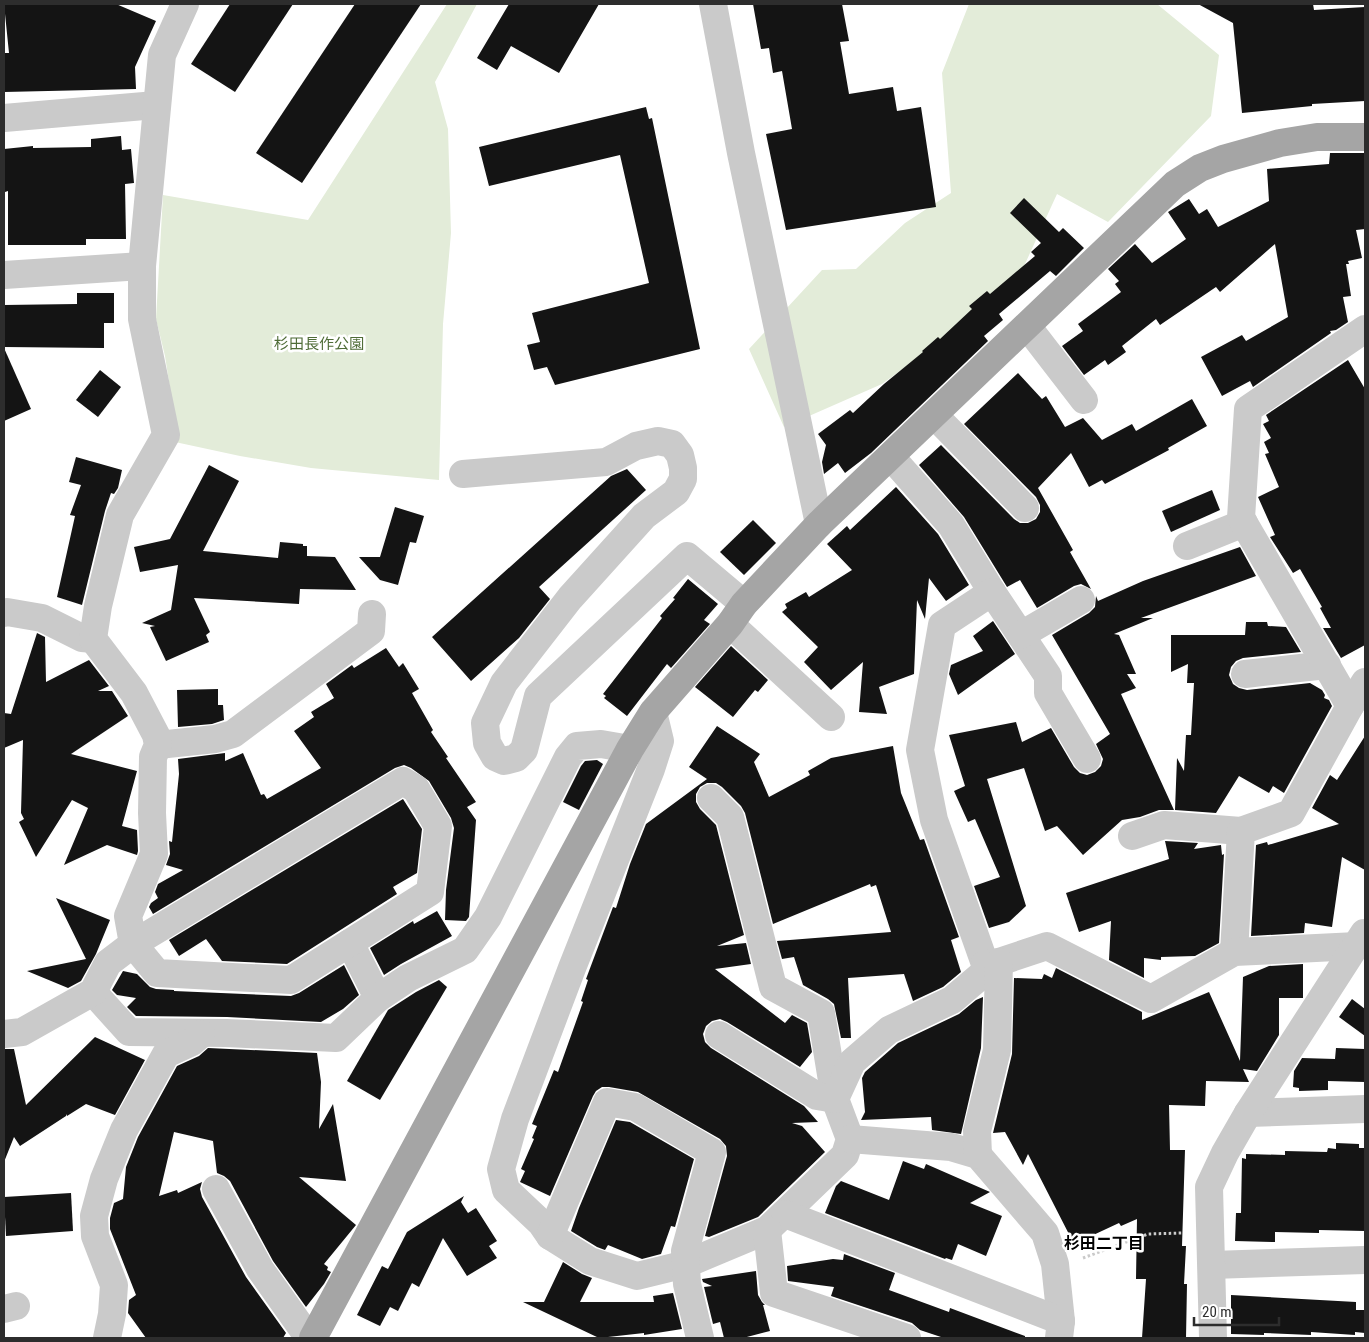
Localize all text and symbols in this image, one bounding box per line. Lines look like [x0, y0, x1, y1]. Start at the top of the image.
park label: 杉田長作公園 [274, 335, 364, 353]
district label: 杉田二丁目 [1064, 1234, 1144, 1253]
scale bar [1194, 1294, 1279, 1326]
text: 20 m [1202, 1303, 1232, 1321]

